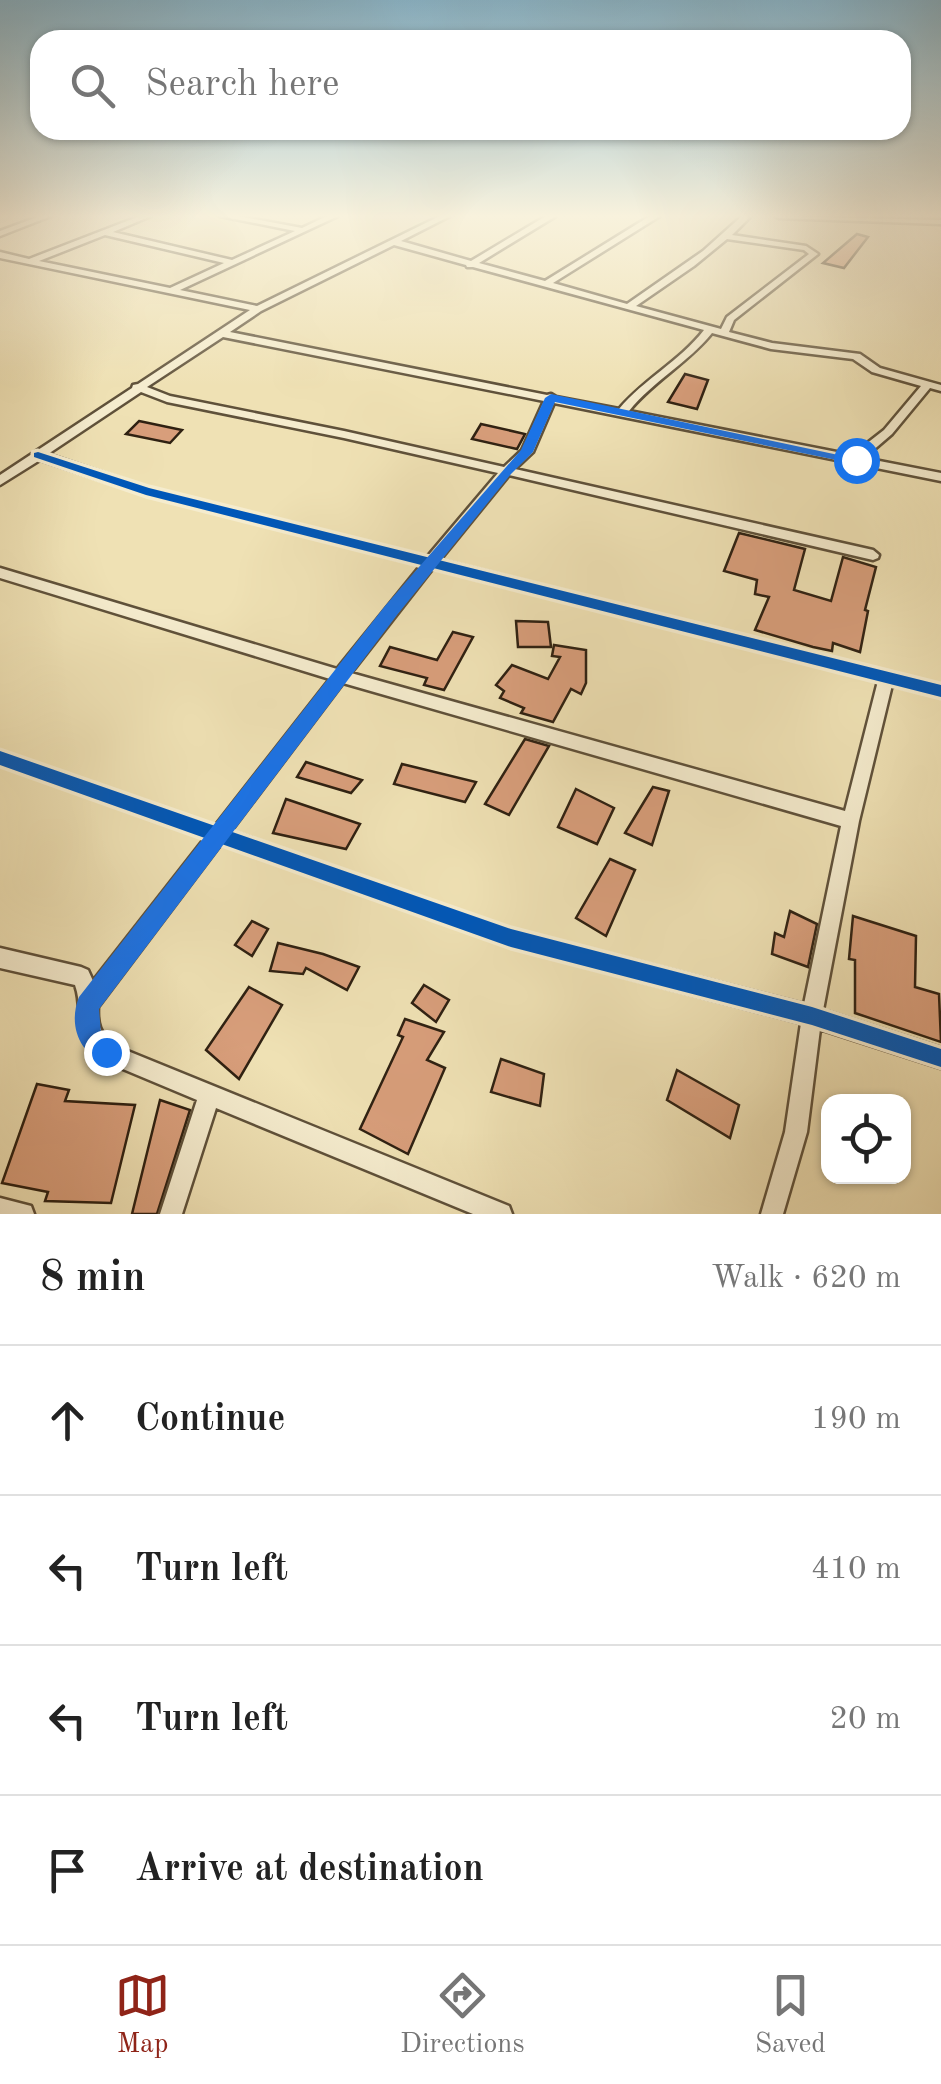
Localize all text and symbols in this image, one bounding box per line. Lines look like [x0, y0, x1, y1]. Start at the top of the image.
search box [30, 30, 911, 140]
icon: search [65, 58, 120, 113]
text: Search here [145, 66, 340, 104]
route start [834, 438, 880, 484]
route end [84, 1030, 130, 1076]
map controls [821, 1094, 911, 1184]
button: locate [821, 1094, 911, 1184]
text: 8 min [40, 1258, 146, 1300]
text: Walk · 620 m [711, 1263, 901, 1295]
icon: ahead [40, 1393, 95, 1448]
text: Continue [135, 1401, 285, 1439]
text: 190 m [811, 1404, 901, 1436]
icon: left [40, 1543, 95, 1598]
text: Turn left [135, 1551, 288, 1589]
text: 410 m [811, 1554, 901, 1586]
icon: left [40, 1693, 95, 1748]
text: Turn left [135, 1701, 288, 1739]
text: 20 m [830, 1704, 901, 1736]
icon: arrive [40, 1843, 95, 1898]
text: Arrive at destination [135, 1851, 484, 1889]
tab: Map [115, 1968, 170, 2063]
tab: Directions [400, 1968, 525, 2063]
tab: Saved [755, 1968, 826, 2063]

